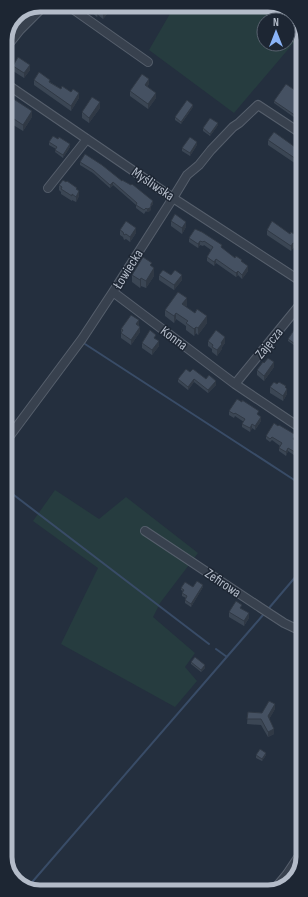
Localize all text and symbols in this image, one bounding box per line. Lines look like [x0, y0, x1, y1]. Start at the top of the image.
north arrow [256, 12, 296, 52]
text: N [273, 16, 279, 29]
street label: Myśliwska [128, 164, 178, 204]
street label: Łowiecka [109, 246, 147, 293]
street label: Konna [157, 322, 191, 354]
street label: Zajęcza [251, 324, 287, 362]
street label: Zefirowa [202, 565, 244, 601]

